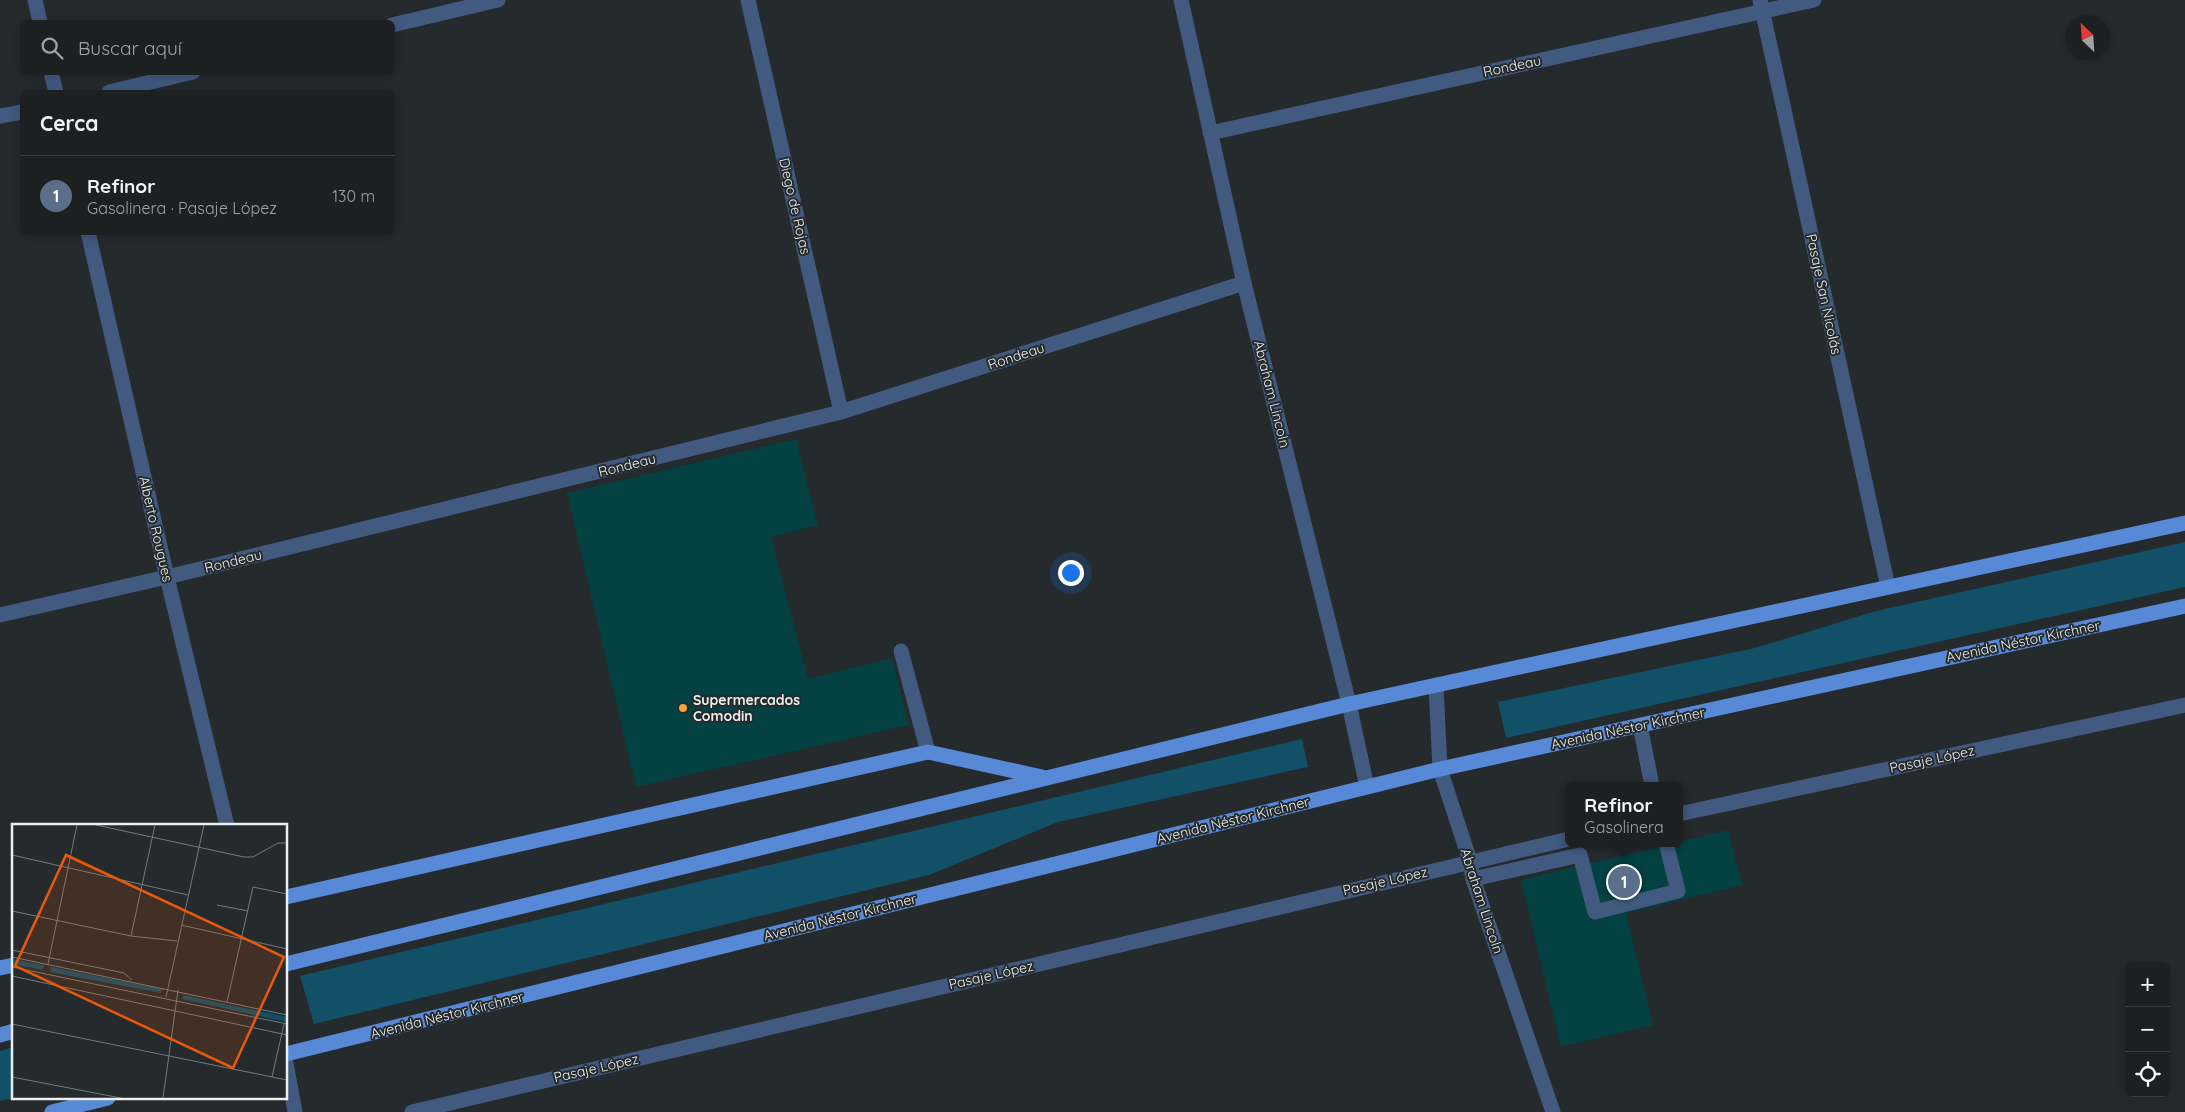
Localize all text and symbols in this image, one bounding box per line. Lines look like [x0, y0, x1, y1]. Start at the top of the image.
north arrow [2065, 15, 2110, 60]
search box [20, 20, 395, 75]
icon: search [38, 34, 66, 62]
text: Buscar aquí [78, 36, 182, 60]
street label: Rondeau [1481, 51, 1543, 81]
text: Cerca [40, 110, 98, 136]
street label: Diego de Rojas [775, 156, 815, 256]
text: Refinor [87, 174, 155, 198]
text: 1 [53, 186, 59, 206]
text: 130 m [332, 186, 375, 206]
text: Gasolinera · Pasaje López [87, 198, 277, 218]
street label: Pasaje San Nicolás [1802, 232, 1846, 356]
street label: Rondeau [985, 338, 1047, 374]
street label: Abraham Lincoln [1250, 339, 1294, 449]
street label: Rondeau [596, 449, 658, 481]
street label: Alberto Rougues [135, 475, 177, 583]
street label: Rondeau [202, 545, 264, 577]
your location [1058, 560, 1084, 586]
street label: Avenida Néstor Kirchner [1944, 616, 2102, 666]
place label: Supermercados Comodin [693, 691, 800, 725]
marker: Supermercados Comodin [677, 702, 689, 714]
street label: Avenida Néstor Kirchner [1549, 703, 1707, 753]
street label: Pasaje López [1888, 741, 1976, 777]
popup [1565, 782, 1683, 847]
street label: Avenida Néstor Kirchner [1155, 792, 1312, 848]
text: Refinor [1584, 793, 1653, 817]
text: Gasolinera [1584, 817, 1664, 837]
inset map [12, 824, 288, 1100]
street label: Abraham Lincoln [1456, 846, 1508, 956]
street label: Pasaje López [1341, 862, 1429, 899]
pin: 1 [1608, 863, 1640, 901]
street label: Avenida Néstor Kirchner [762, 889, 919, 945]
street label: Pasaje López [947, 956, 1035, 993]
map controls [2125, 962, 2170, 1097]
button: + [2125, 962, 2170, 1007]
street label: Avenida Néstor Kirchner [369, 987, 526, 1043]
button: − [2125, 1007, 2170, 1052]
street label: Pasaje López [552, 1049, 640, 1086]
button: locate [2125, 1052, 2170, 1097]

